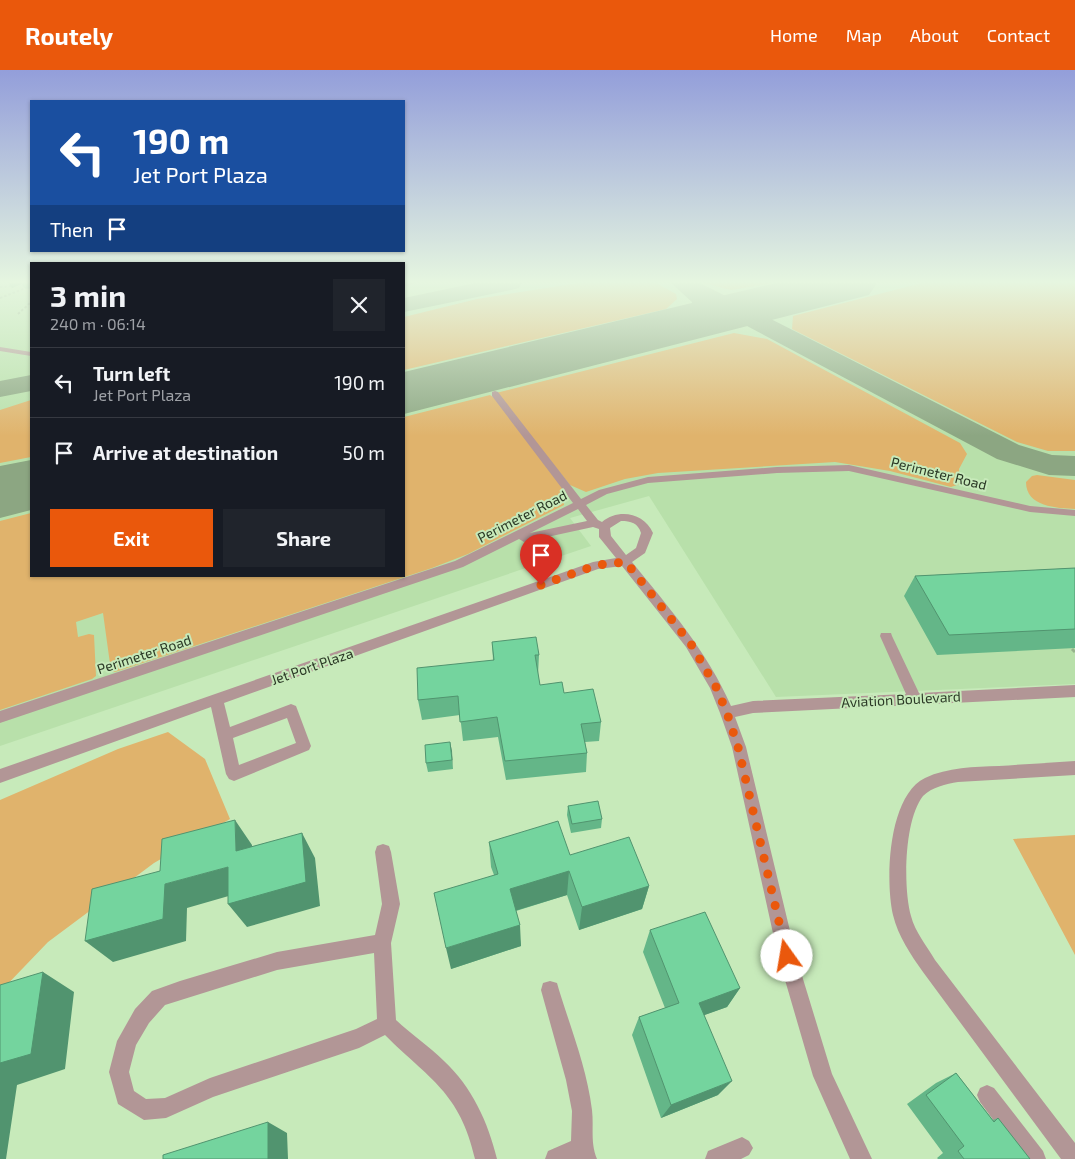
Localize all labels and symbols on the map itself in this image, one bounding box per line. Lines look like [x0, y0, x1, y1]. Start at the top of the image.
street label: Perimeter Road [889, 453, 989, 493]
street label: Perimeter Road [474, 486, 570, 546]
pin [520, 534, 562, 585]
street label: Perimeter Road [95, 631, 193, 677]
street label: Jet Port Plaza [269, 644, 355, 688]
street label: Aviation Boulevard [841, 687, 961, 711]
position arrow [760, 929, 812, 981]

